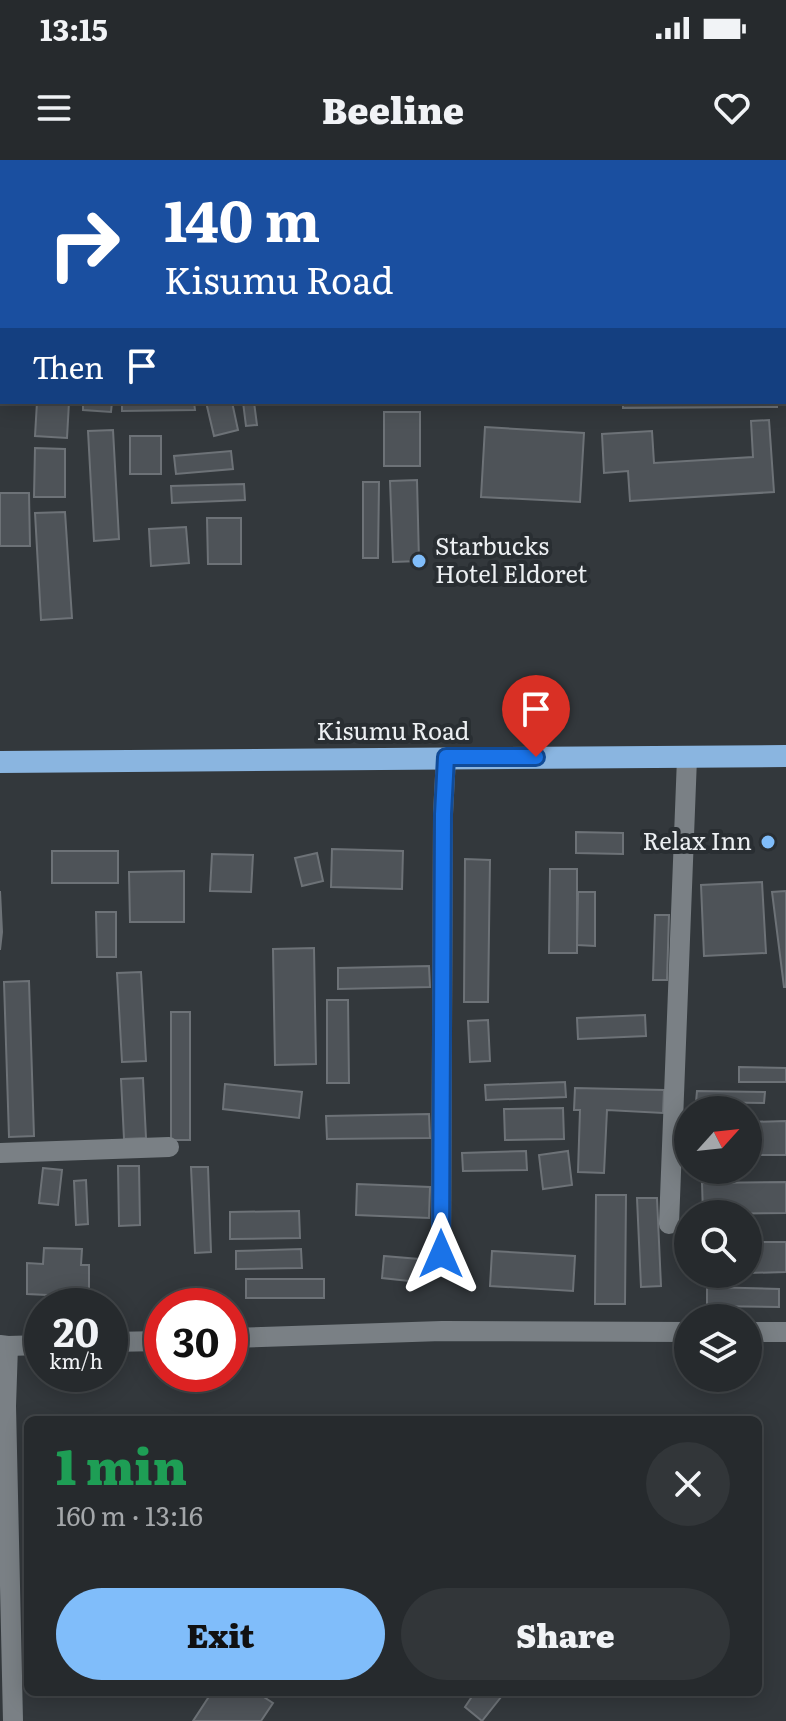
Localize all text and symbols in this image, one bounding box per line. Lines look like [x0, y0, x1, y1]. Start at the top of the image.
text: 13:15 [40, 6, 108, 50]
text: Beeline [322, 82, 464, 135]
icon: menu [32, 86, 76, 130]
icon: heart [710, 86, 754, 130]
text: 140 m [164, 176, 320, 259]
icon: right [32, 192, 136, 296]
text: Kisumu Road [164, 252, 393, 305]
text: Then [32, 344, 104, 388]
icon: arrive [120, 344, 164, 388]
place label: Starbucks Hotel Eldoret [435, 527, 588, 590]
marker: Starbucks Hotel Eldoret [410, 552, 428, 570]
pin [502, 675, 570, 757]
icon: arrive [514, 687, 558, 731]
street label: Kisumu Road [317, 712, 470, 747]
place label: Relax Inn [642, 822, 752, 857]
marker: Relax Inn [759, 833, 777, 851]
north arrow [674, 1096, 762, 1184]
map controls [674, 1096, 762, 1392]
button: search [674, 1200, 762, 1288]
position arrow [399, 1212, 483, 1296]
speed limit sign: 30 [144, 1288, 248, 1392]
text: 20 [53, 1300, 99, 1359]
button: layers [674, 1304, 762, 1392]
text: km/h [49, 1345, 103, 1375]
text: 1 min [56, 1429, 187, 1500]
button: close [646, 1442, 730, 1526]
text: 160 m · 13:16 [56, 1495, 203, 1534]
button: Exit [56, 1588, 385, 1680]
button: Share [401, 1588, 730, 1680]

